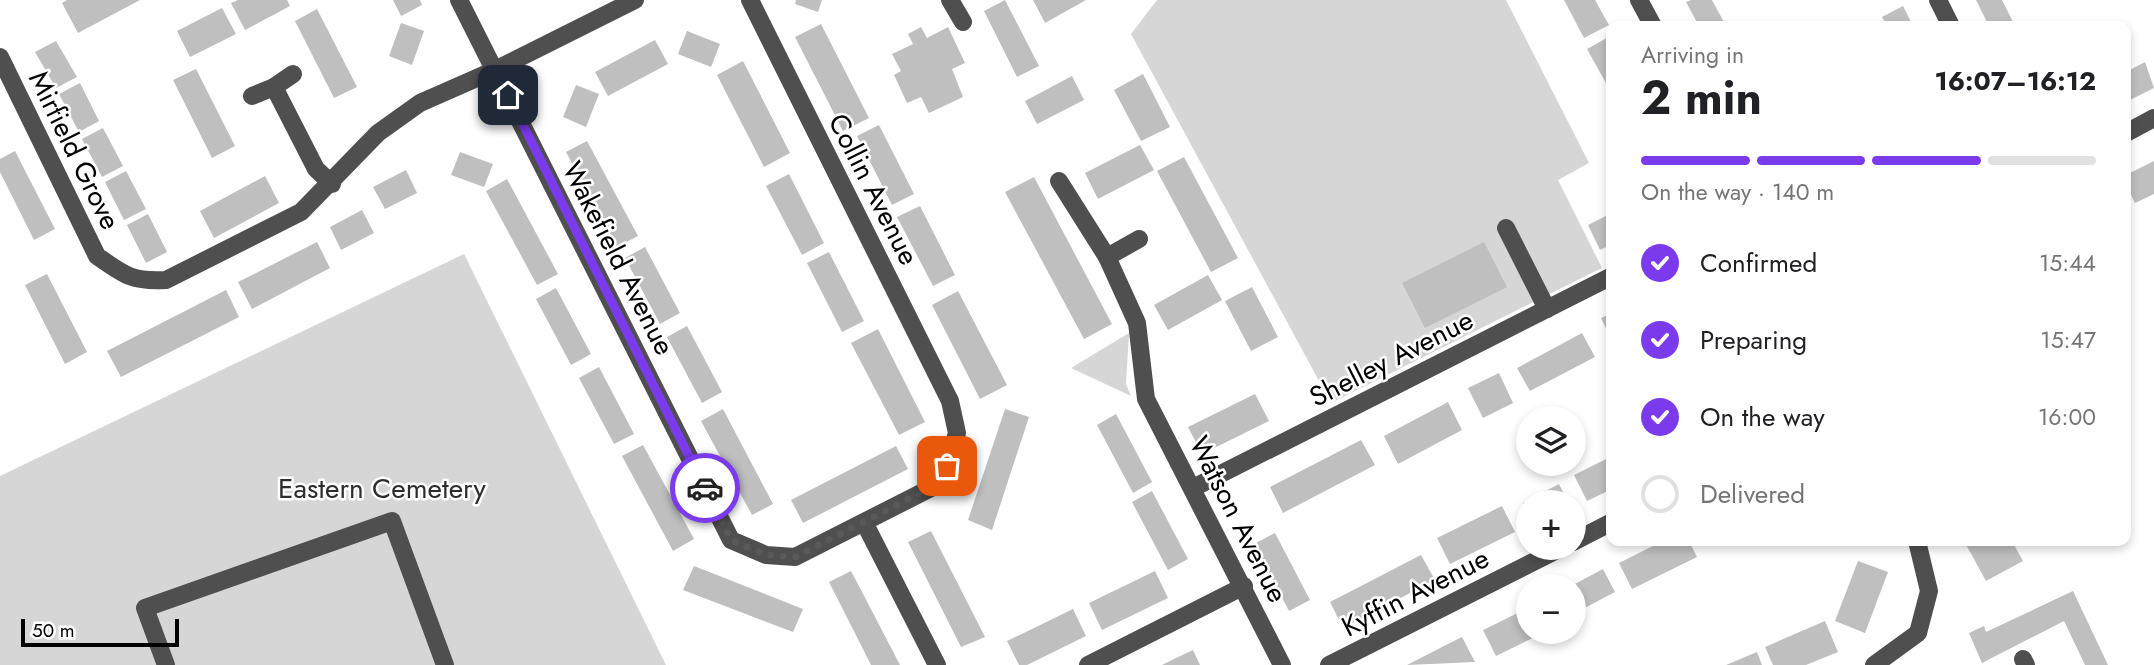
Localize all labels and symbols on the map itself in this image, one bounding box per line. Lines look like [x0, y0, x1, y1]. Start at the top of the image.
street label: Mirfield Grove [18, 64, 131, 237]
pin [478, 65, 538, 125]
street label: Collin Avenue [818, 106, 929, 272]
street label: Wakefield Avenue [552, 154, 685, 362]
street label: Shelley Avenue [1302, 299, 1480, 417]
street label: Watson Avenue [1179, 429, 1298, 610]
pin [917, 436, 977, 496]
courier [670, 453, 740, 523]
park label: Eastern Cemetery [278, 468, 487, 509]
street label: Kyffin Avenue [1334, 538, 1496, 647]
scale bar [21, 616, 178, 648]

